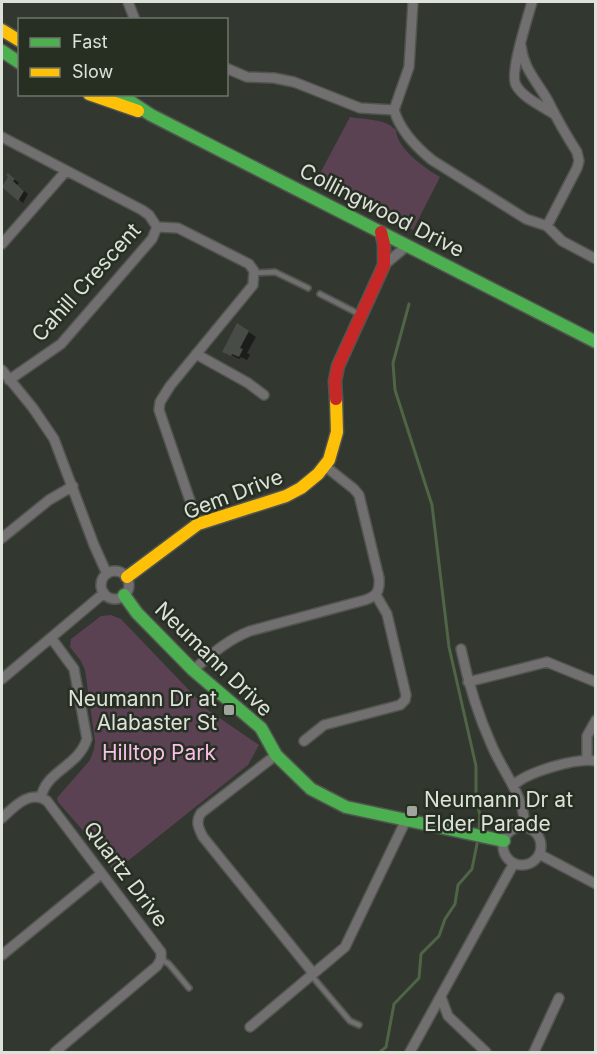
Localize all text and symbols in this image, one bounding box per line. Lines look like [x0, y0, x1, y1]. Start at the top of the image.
legend [18, 18, 228, 96]
text: Fast [72, 31, 108, 52]
text: Slow [72, 61, 113, 82]
street label: Collingwood Drive [296, 158, 468, 262]
street label: Cahill Crescent [26, 218, 146, 346]
street label: Gem Drive [180, 464, 286, 524]
street label: Neumann Drive [150, 597, 278, 721]
place label: Neumann Dr at Alabaster St [68, 686, 217, 735]
marker: Neumann Dr at Alabaster St [222, 703, 236, 717]
park label: Hilltop Park [102, 740, 217, 765]
place label: Neumann Dr at Elder Parade [424, 787, 573, 836]
marker: Neumann Dr at Elder Parade [405, 804, 419, 818]
street label: Quartz Drive [78, 817, 174, 931]

